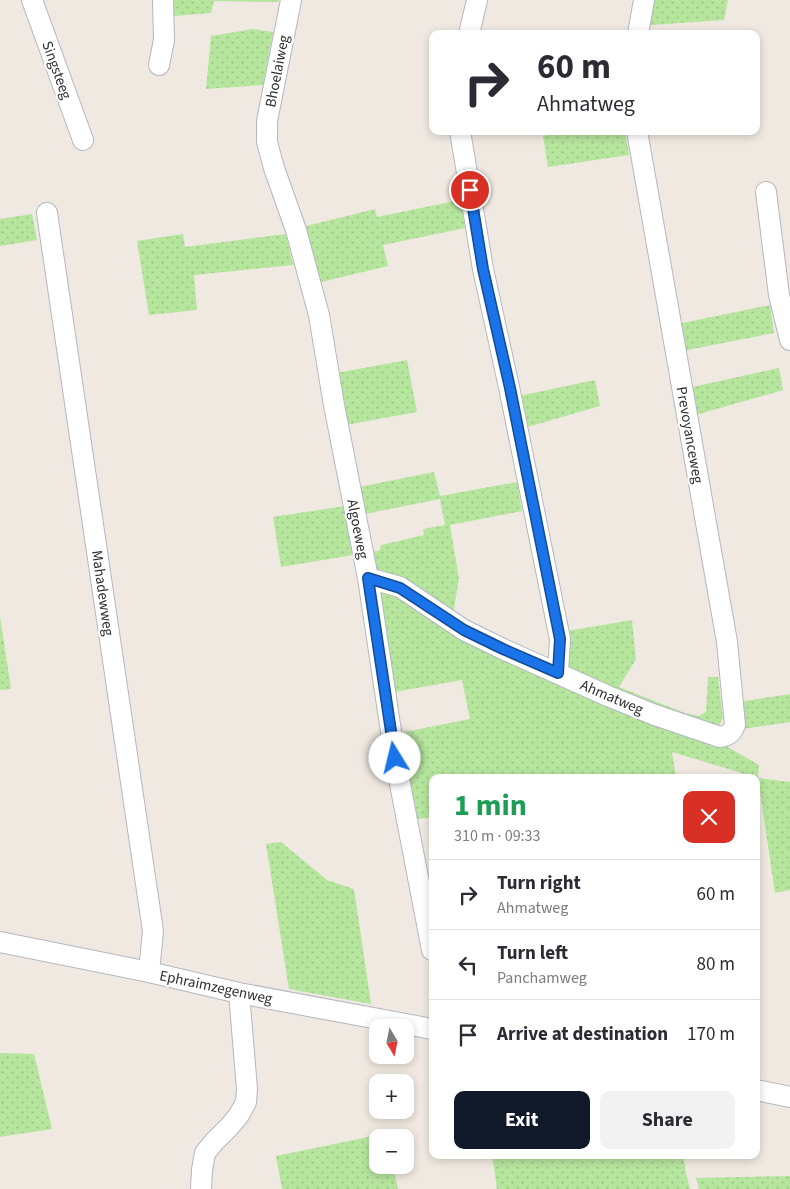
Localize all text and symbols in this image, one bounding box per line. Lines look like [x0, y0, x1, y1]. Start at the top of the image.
street label: Bhoelaiweg [260, 33, 295, 109]
street label: Singsteeg [36, 38, 77, 103]
text: 60 m [537, 42, 611, 92]
icon: right [454, 50, 519, 115]
text: Ahmatweg [537, 88, 635, 120]
pin [449, 169, 491, 211]
icon: arrive [456, 176, 484, 204]
street label: Prevoyanceweg [671, 385, 708, 486]
street label: Algoeweg [341, 497, 374, 561]
street label: Mahadewweg [86, 549, 119, 638]
street label: Ahmatweg [577, 675, 647, 720]
position arrow [368, 731, 420, 783]
text: 1 min [454, 784, 527, 827]
button: close [683, 791, 735, 843]
text: 310 m · 09:33 [454, 825, 541, 847]
text: Turn right [497, 870, 581, 897]
icon: right [454, 881, 482, 909]
text: 60 m [697, 881, 735, 908]
text: Ahmatweg [497, 897, 568, 919]
text: Turn left [497, 940, 568, 967]
icon: left [454, 951, 482, 979]
text: 80 m [697, 951, 735, 978]
street label: Ephraimzegenweg [157, 965, 275, 1010]
text: Panchamweg [497, 967, 587, 989]
north arrow [369, 1019, 414, 1064]
map controls [369, 1019, 414, 1174]
icon: arrive [454, 1021, 482, 1049]
text: Arrive at destination [497, 1021, 668, 1048]
text: 170 m [687, 1021, 735, 1048]
button: + [369, 1074, 414, 1119]
button: Exit [454, 1091, 590, 1149]
button: Share [600, 1091, 735, 1149]
button: − [369, 1129, 414, 1174]

